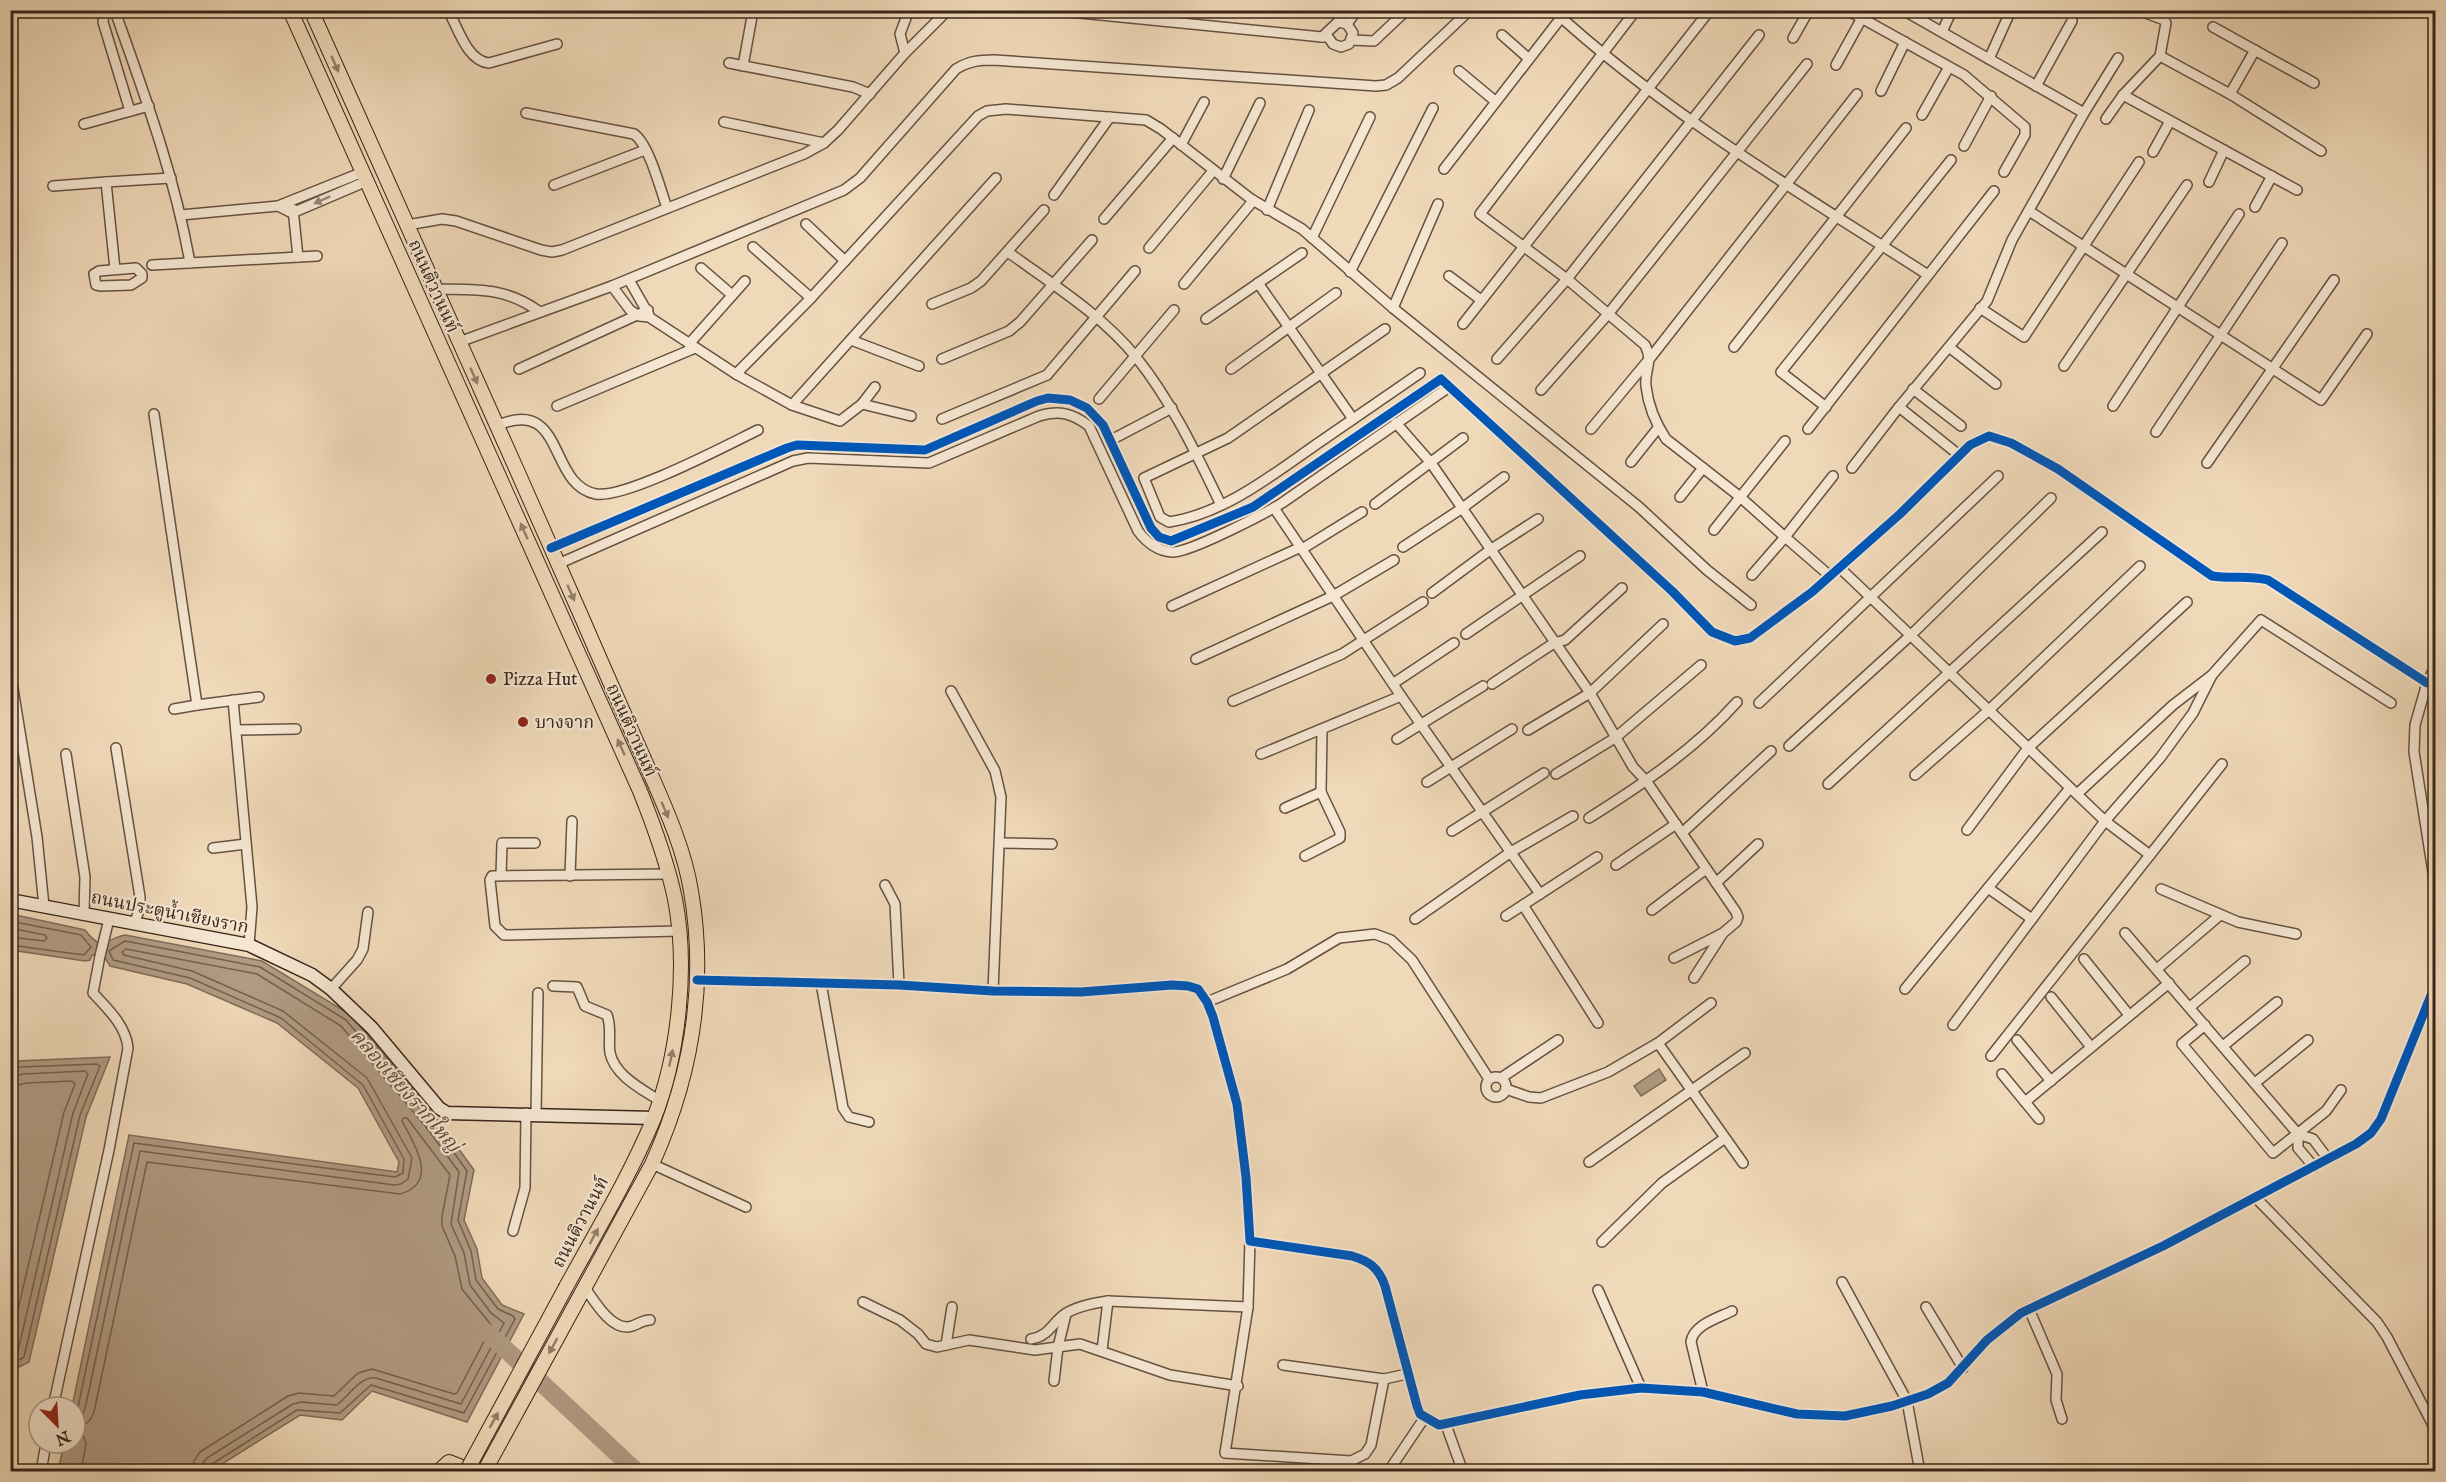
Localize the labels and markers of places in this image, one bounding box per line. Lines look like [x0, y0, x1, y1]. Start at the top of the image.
place label: Pizza Hut [503, 669, 577, 692]
marker: Pizza Hut [484, 672, 498, 686]
place label: บางจาก [535, 712, 594, 735]
marker: บางจาก [516, 715, 530, 729]

